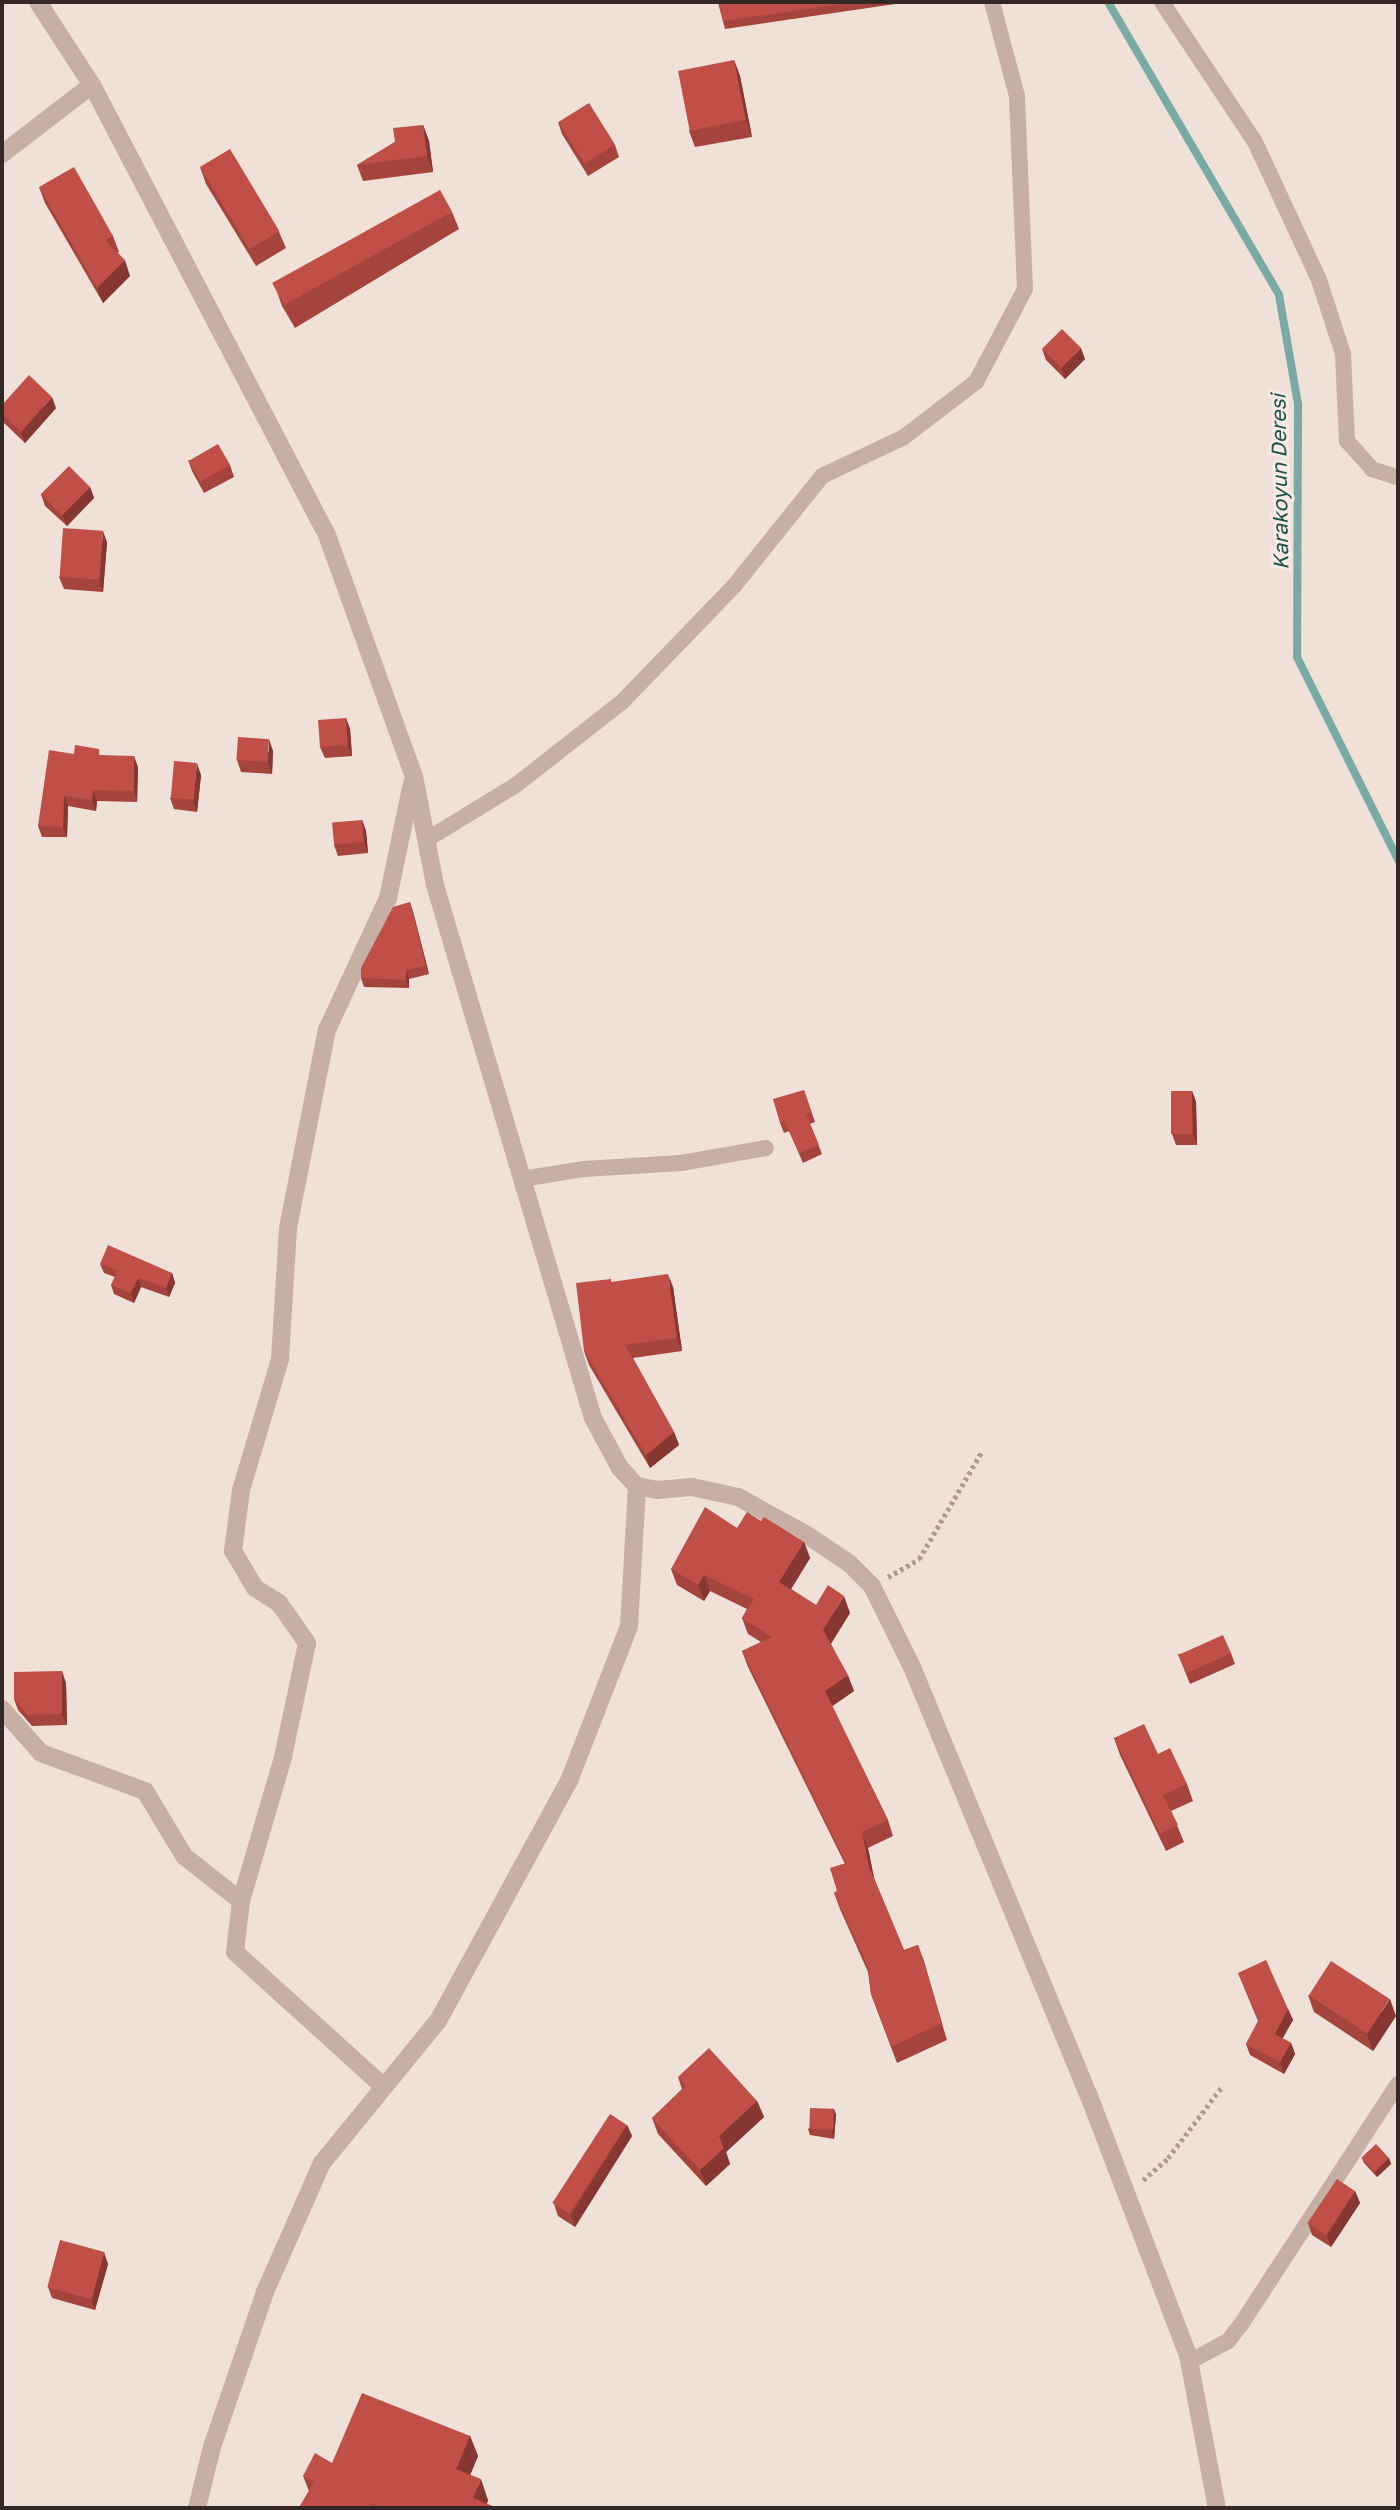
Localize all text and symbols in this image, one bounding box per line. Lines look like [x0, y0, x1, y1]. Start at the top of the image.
water label: Karakoyun Deresi [1265, 394, 1293, 570]

